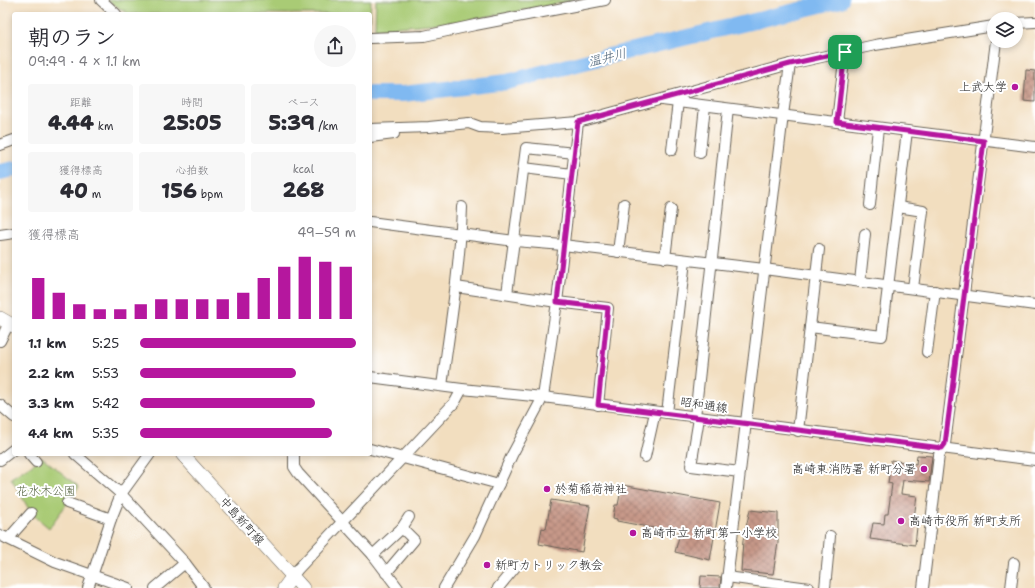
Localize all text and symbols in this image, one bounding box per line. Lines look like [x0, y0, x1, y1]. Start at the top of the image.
map controls [987, 12, 1023, 48]
button: layers [987, 12, 1023, 48]
text: 朝のラン [28, 23, 116, 52]
button: share [314, 25, 356, 67]
pin [828, 35, 862, 69]
icon: arrive [834, 41, 856, 63]
water label: 温井川 [586, 45, 628, 70]
text: 09:49 · 4 × 1.1 km [28, 53, 140, 70]
place label: 上武大学 [959, 79, 1007, 95]
marker: 上武大学 [1010, 82, 1020, 92]
text: 距離 [70, 95, 92, 110]
text: 時間 [181, 95, 203, 110]
text: ペース [287, 95, 320, 110]
text: 4.44 [48, 110, 94, 136]
text: 25:05 [162, 110, 222, 136]
text: 5:39 [269, 110, 315, 136]
text: km [94, 119, 113, 134]
text: /km [315, 119, 338, 134]
text: kcal [293, 162, 314, 177]
text: 獲得標高 [59, 163, 103, 178]
text: 心拍数 [175, 163, 208, 178]
text: 268 [282, 177, 324, 203]
text: 40 [60, 178, 88, 204]
text: 156 [161, 178, 197, 204]
text: m [88, 187, 101, 202]
text: bpm [197, 187, 223, 202]
text: 49–59 m [297, 224, 356, 241]
text: 獲得標高 [28, 226, 80, 243]
text: 1.1 km [28, 335, 66, 352]
text: 5:25 [92, 335, 119, 352]
text: 2.2 km [28, 365, 74, 382]
text: 5:53 [92, 365, 119, 382]
street label: 昭和通線 [679, 394, 729, 416]
text: 3.3 km [28, 395, 74, 412]
text: 5:42 [92, 395, 120, 412]
text: 4.4 km [28, 425, 73, 442]
text: 5:35 [92, 425, 119, 442]
place label: 高崎東消防署 新町分署 [792, 461, 916, 477]
marker: 高崎東消防署 新町分署 [919, 464, 929, 474]
place label: 於菊稲荷神社 [555, 481, 627, 497]
park label: 花水木公園 [16, 483, 76, 499]
marker: 於菊稲荷神社 [542, 484, 552, 494]
street label: 中島新町線 [216, 493, 268, 549]
place label: 高崎市役所 新町支所 [909, 513, 1021, 529]
marker: 高崎市役所 新町支所 [896, 516, 906, 526]
place label: 高崎市立 新町第一小学校 [641, 525, 777, 541]
marker: 高崎市立 新町第一小学校 [628, 528, 638, 538]
place label: 新町カトリック教会 [495, 557, 603, 573]
marker: 新町カトリック教会 [482, 560, 492, 570]

